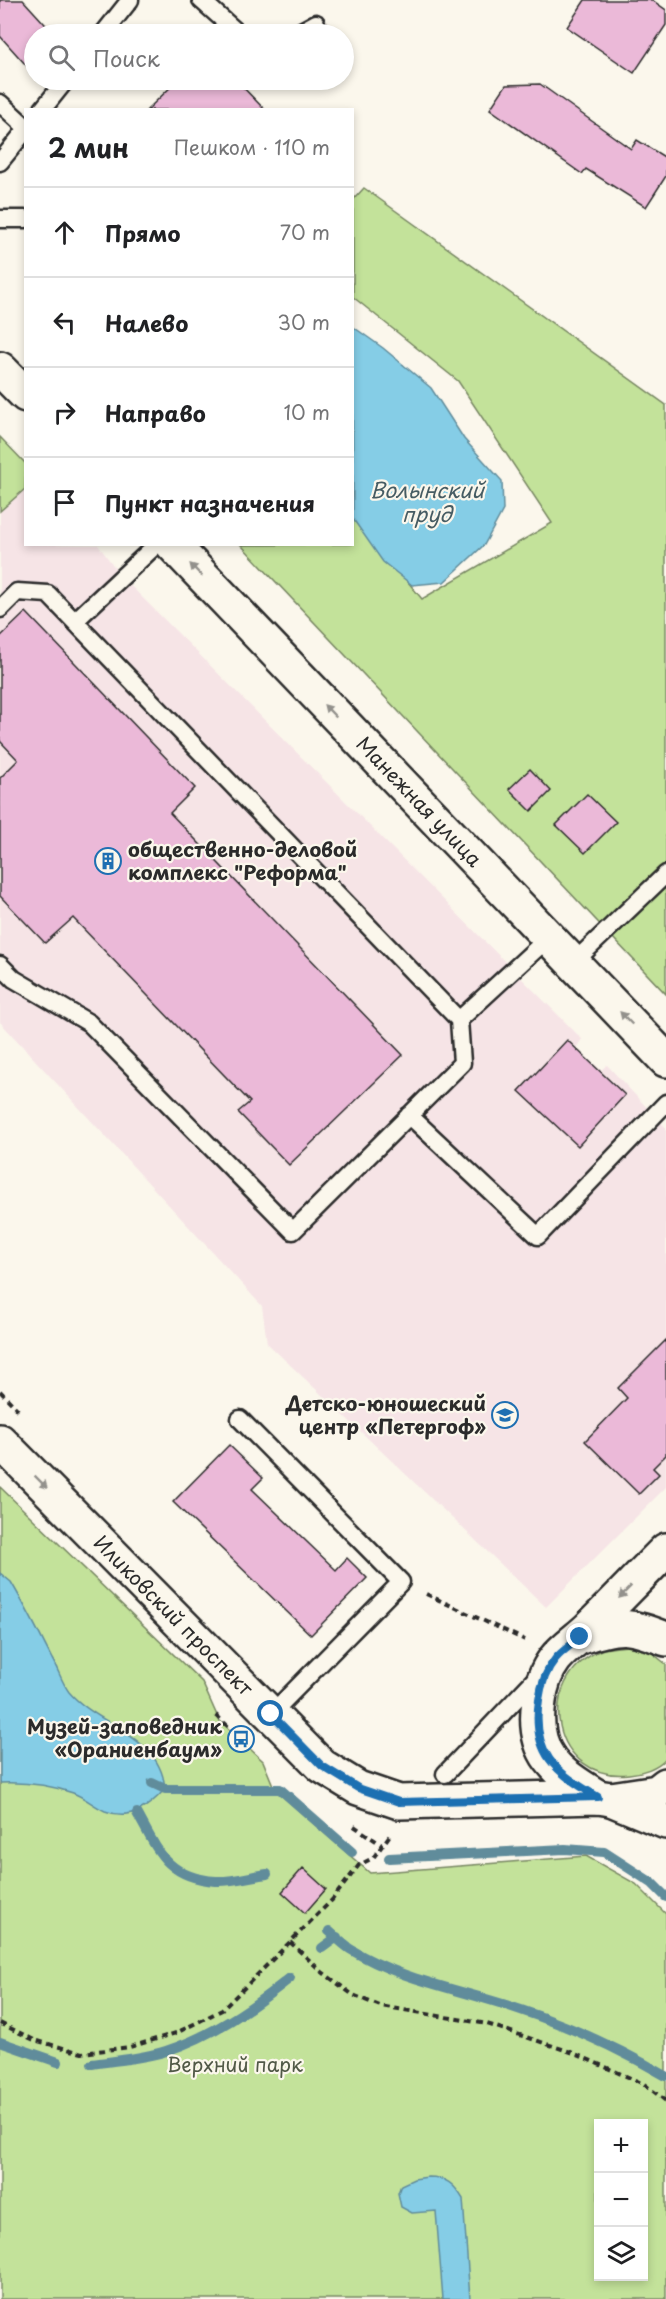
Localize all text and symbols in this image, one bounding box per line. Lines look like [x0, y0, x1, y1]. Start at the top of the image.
search box [24, 24, 354, 90]
icon: search [45, 41, 78, 74]
text: Поиск [93, 41, 160, 74]
text: 2 мин [48, 128, 129, 167]
text: Пешком · 110 m [174, 132, 330, 162]
icon: ahead [48, 216, 81, 249]
text: Прямо [105, 216, 180, 249]
text: 70 m [280, 217, 330, 247]
icon: left [48, 306, 81, 339]
text: Налево [105, 306, 188, 339]
text: 30 m [277, 307, 330, 337]
icon: right [48, 396, 81, 429]
text: Направо [105, 396, 206, 429]
text: 10 m [283, 397, 330, 427]
water label: Волынский пруд [370, 473, 487, 529]
icon: arrive [48, 486, 81, 519]
text: Пункт назначения [105, 486, 315, 519]
one-way arrow [189, 563, 203, 577]
one-way arrow [324, 704, 338, 718]
street label: Манежная улица [350, 729, 490, 873]
place label: oбщеcтвенно-деловoй кoмплeкc "Peфoрма" [128, 834, 357, 887]
building icon: oбщеcтвенно-деловoй кoмплeкc "Peфoрма" [93, 846, 123, 876]
one-way arrow [619, 1011, 633, 1025]
place label: Детско-юношеский центр «Петергоф» [285, 1388, 486, 1441]
school or university icon: Детско-юношеский центр «Петергоф» [490, 1400, 520, 1430]
one-way arrow [34, 1475, 48, 1489]
street label: Иликовский проспект [87, 1528, 261, 1702]
one-way arrow [618, 1584, 632, 1599]
route end [566, 1623, 592, 1649]
route start [257, 1700, 283, 1726]
place label: Музей-заповедник «Ораниенбаум» [27, 1711, 222, 1764]
bus stop icon: Музей-заповедник «Ораниенбаум» [226, 1724, 256, 1754]
park label: Верхний парк [167, 2049, 303, 2079]
map controls [594, 2119, 648, 2281]
button: + [594, 2119, 648, 2173]
button: − [594, 2173, 648, 2227]
button: layers [594, 2227, 648, 2281]

